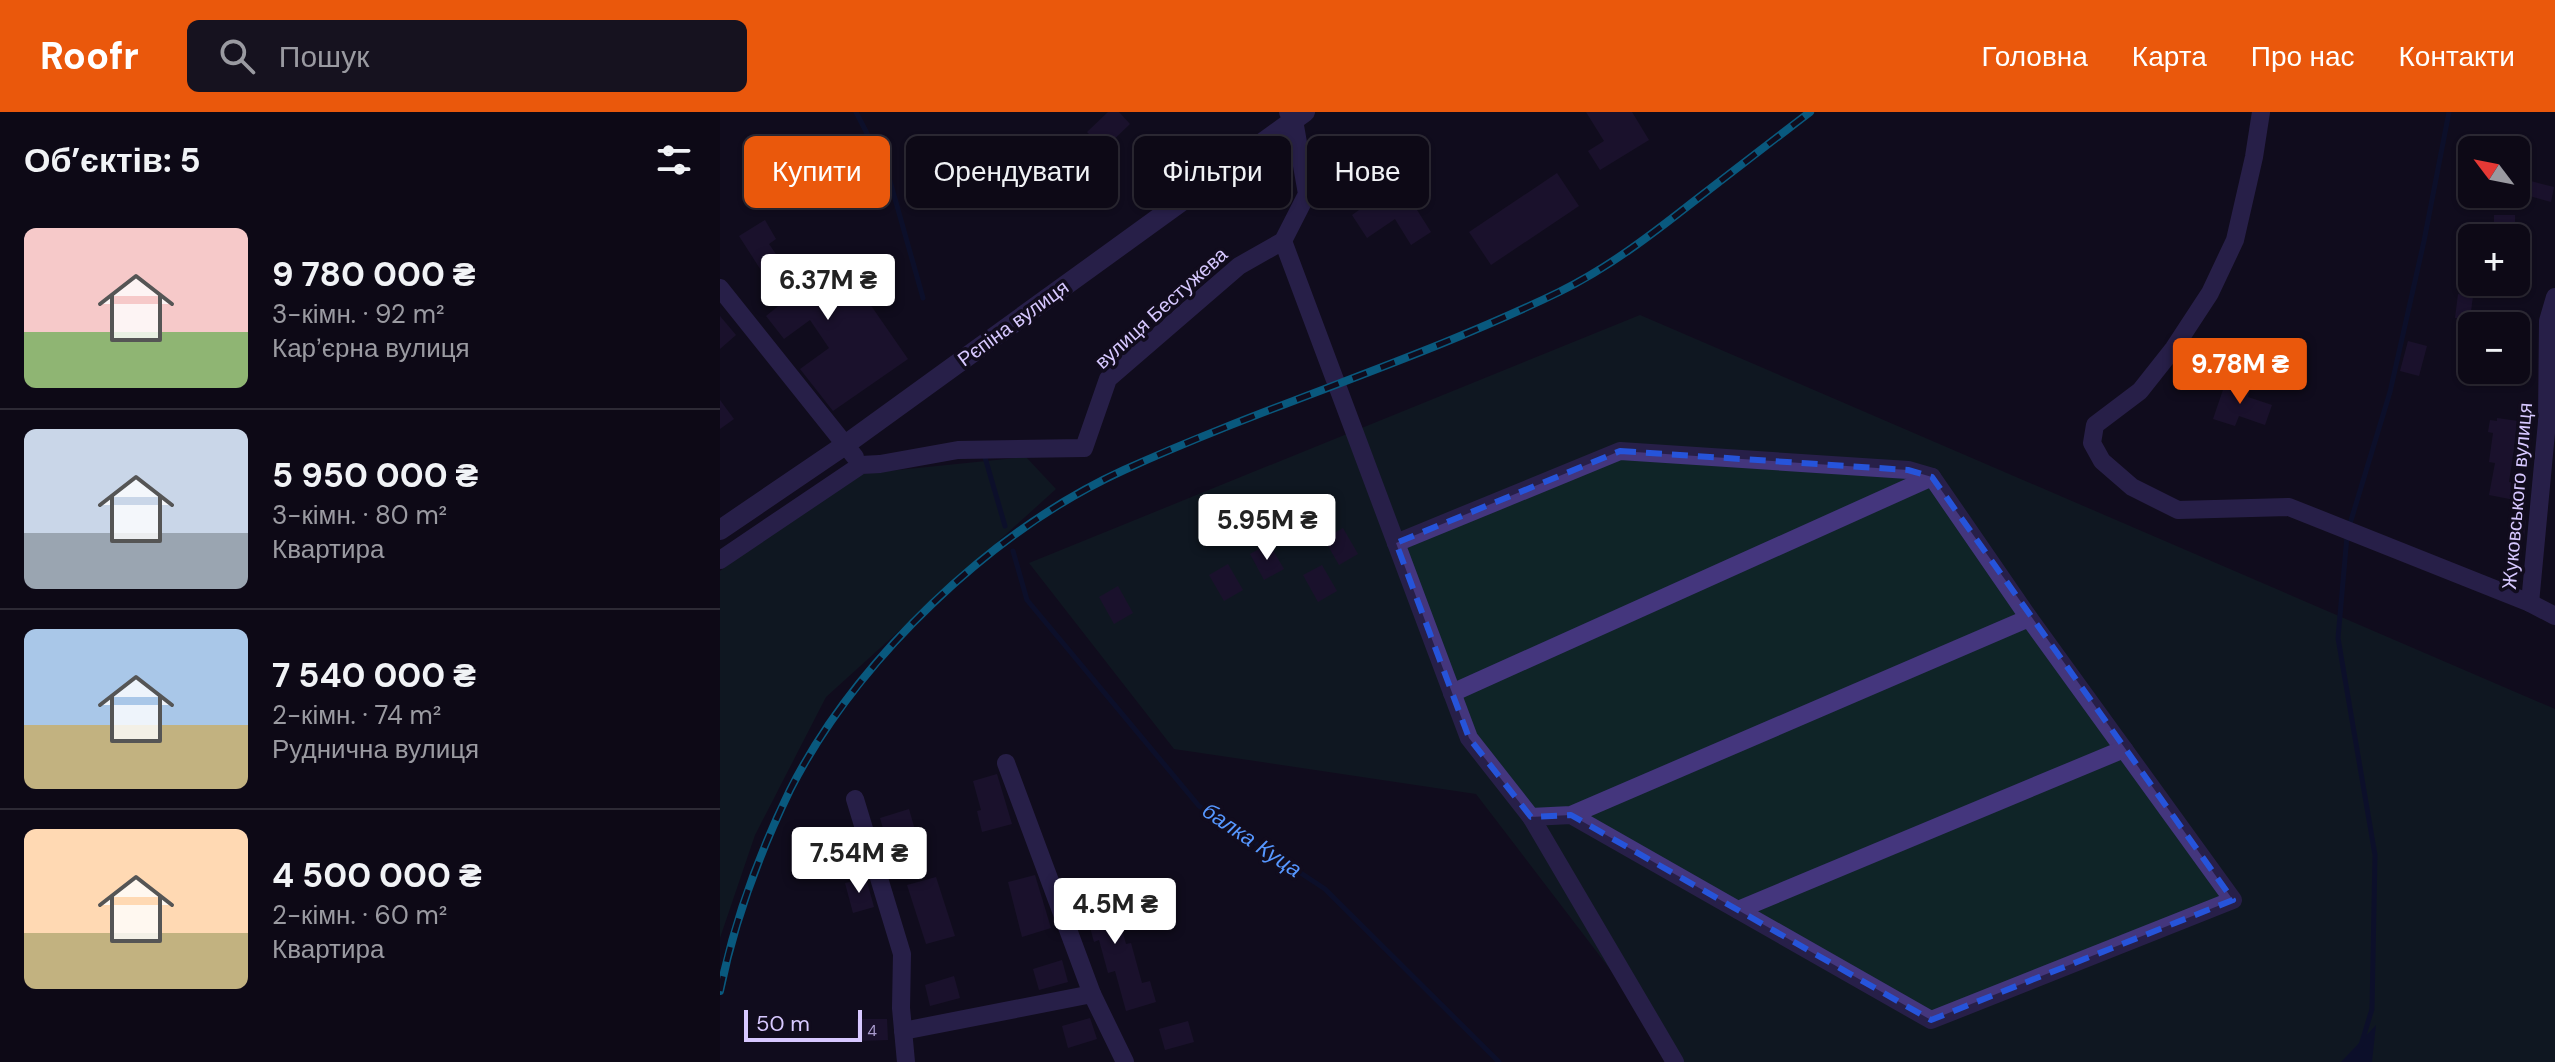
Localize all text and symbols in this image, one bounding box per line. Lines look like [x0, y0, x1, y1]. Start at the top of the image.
search box [187, 20, 747, 92]
text: Roofr [40, 31, 139, 81]
icon: search [215, 34, 259, 78]
text: Пошук [279, 37, 369, 76]
text: Головна [1981, 38, 2088, 75]
text: Карта [2132, 38, 2207, 75]
text: Про нас [2251, 38, 2355, 75]
text: Контакти [2399, 38, 2515, 75]
chip: Купити [744, 136, 890, 208]
chip: Орендувати [906, 136, 1118, 208]
chip: Фільтри [1134, 136, 1291, 208]
chip: Нове [1307, 136, 1429, 208]
north arrow [2458, 136, 2530, 208]
map controls [2458, 136, 2530, 384]
text: Об’єктів: 5 [24, 138, 201, 183]
icon: filters [652, 138, 696, 182]
button: + [2458, 224, 2530, 296]
street label: вулиця Бестужева [1089, 241, 1234, 375]
text: 9 780 000 ₴ [272, 252, 476, 297]
pin: 6.37M ₴ [754, 254, 902, 322]
icon: home [88, 260, 184, 356]
text: 6.37M ₴ [779, 263, 877, 297]
street label: Рєпіна вулиця [952, 274, 1074, 372]
text: 3-кімн. · 92 m² [272, 297, 444, 331]
button: − [2458, 312, 2530, 384]
text: Карʼєрна вулиця [272, 331, 470, 365]
pin: 9.78M ₴ [2166, 338, 2314, 406]
text: 9.78M ₴ [2191, 347, 2289, 381]
street label: Жуковського вулиця [2496, 402, 2538, 590]
text: 5 950 000 ₴ [272, 453, 478, 498]
icon: home [88, 461, 184, 557]
pin: 5.95M ₴ [1193, 494, 1341, 562]
text: 3-кімн. · 80 m² [272, 498, 447, 532]
text: 5.95M ₴ [1216, 503, 1318, 537]
text: Квартира [272, 532, 384, 566]
text: 7 540 000 ₴ [272, 653, 476, 698]
icon: home [88, 661, 184, 757]
text: 2-кімн. · 74 m² [272, 698, 441, 732]
text: Руднична вулиця [272, 732, 479, 766]
water label: балка Куца [1196, 796, 1308, 884]
pin: 7.54M ₴ [785, 827, 933, 895]
text: 7.54M ₴ [810, 836, 908, 870]
text: 4 500 000 ₴ [272, 853, 482, 898]
icon: home [88, 861, 184, 957]
pin: 4.5M ₴ [1050, 878, 1180, 946]
text: 4.5M ₴ [1072, 887, 1158, 921]
text: 2-кімн. · 60 m² [272, 898, 447, 932]
text: Квартира [272, 932, 384, 966]
scale bar [744, 1006, 862, 1042]
text: 50 m [756, 1009, 810, 1038]
house number: 4 [867, 1020, 877, 1041]

